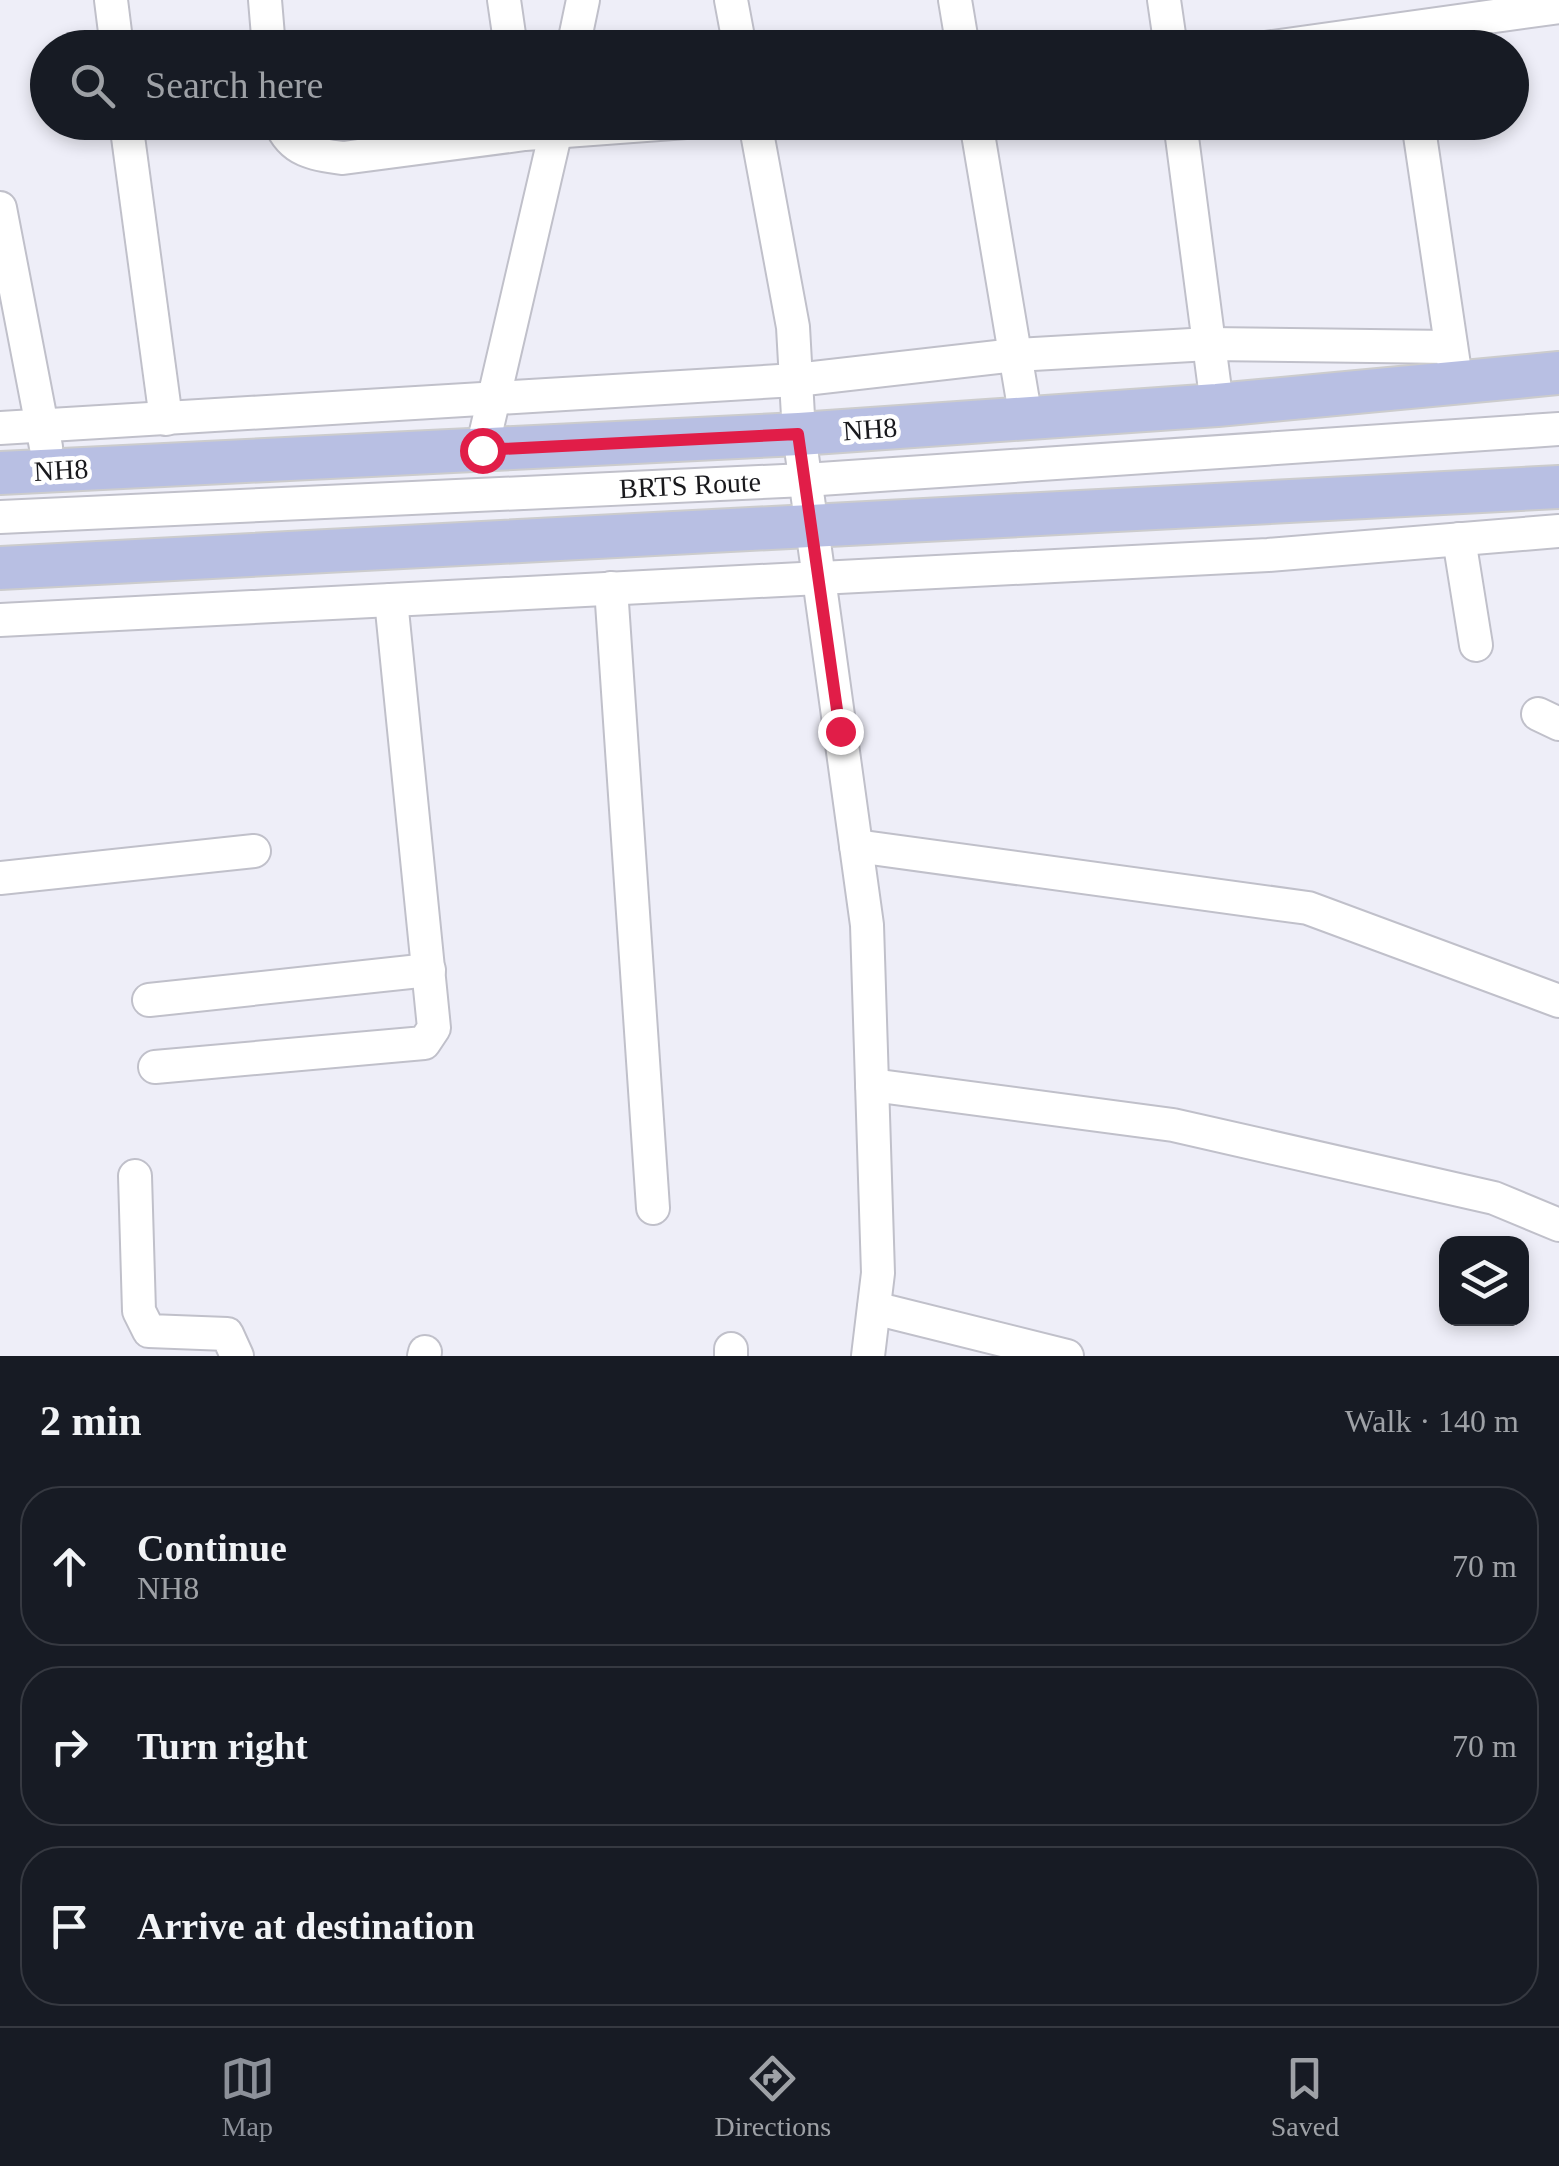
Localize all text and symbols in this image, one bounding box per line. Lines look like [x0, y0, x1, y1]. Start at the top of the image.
search box [30, 30, 1529, 140]
icon: search [65, 58, 120, 113]
text: Search here [145, 64, 323, 106]
street label: NH8 [842, 412, 898, 446]
route start [460, 428, 506, 474]
street label: NH8 [33, 453, 89, 487]
street label: BRTS Route [618, 466, 762, 504]
route end [818, 709, 864, 755]
map controls [1439, 1236, 1529, 1326]
button: layers [1439, 1236, 1529, 1326]
text: 2 min [40, 1398, 142, 1444]
text: Walk · 140 m [1345, 1403, 1519, 1439]
text: Continue [137, 1527, 287, 1569]
icon: ahead [42, 1539, 97, 1594]
text: 70 m [1452, 1548, 1517, 1584]
text: NH8 [137, 1570, 199, 1606]
icon: right [42, 1719, 97, 1774]
text: Turn right [137, 1725, 308, 1767]
text: 70 m [1452, 1728, 1517, 1764]
icon: arrive [42, 1899, 97, 1954]
text: Arrive at destination [137, 1905, 475, 1947]
tab: Map [220, 2051, 275, 2143]
tab: Directions [714, 2051, 831, 2143]
tab: Saved [1271, 2051, 1339, 2143]

